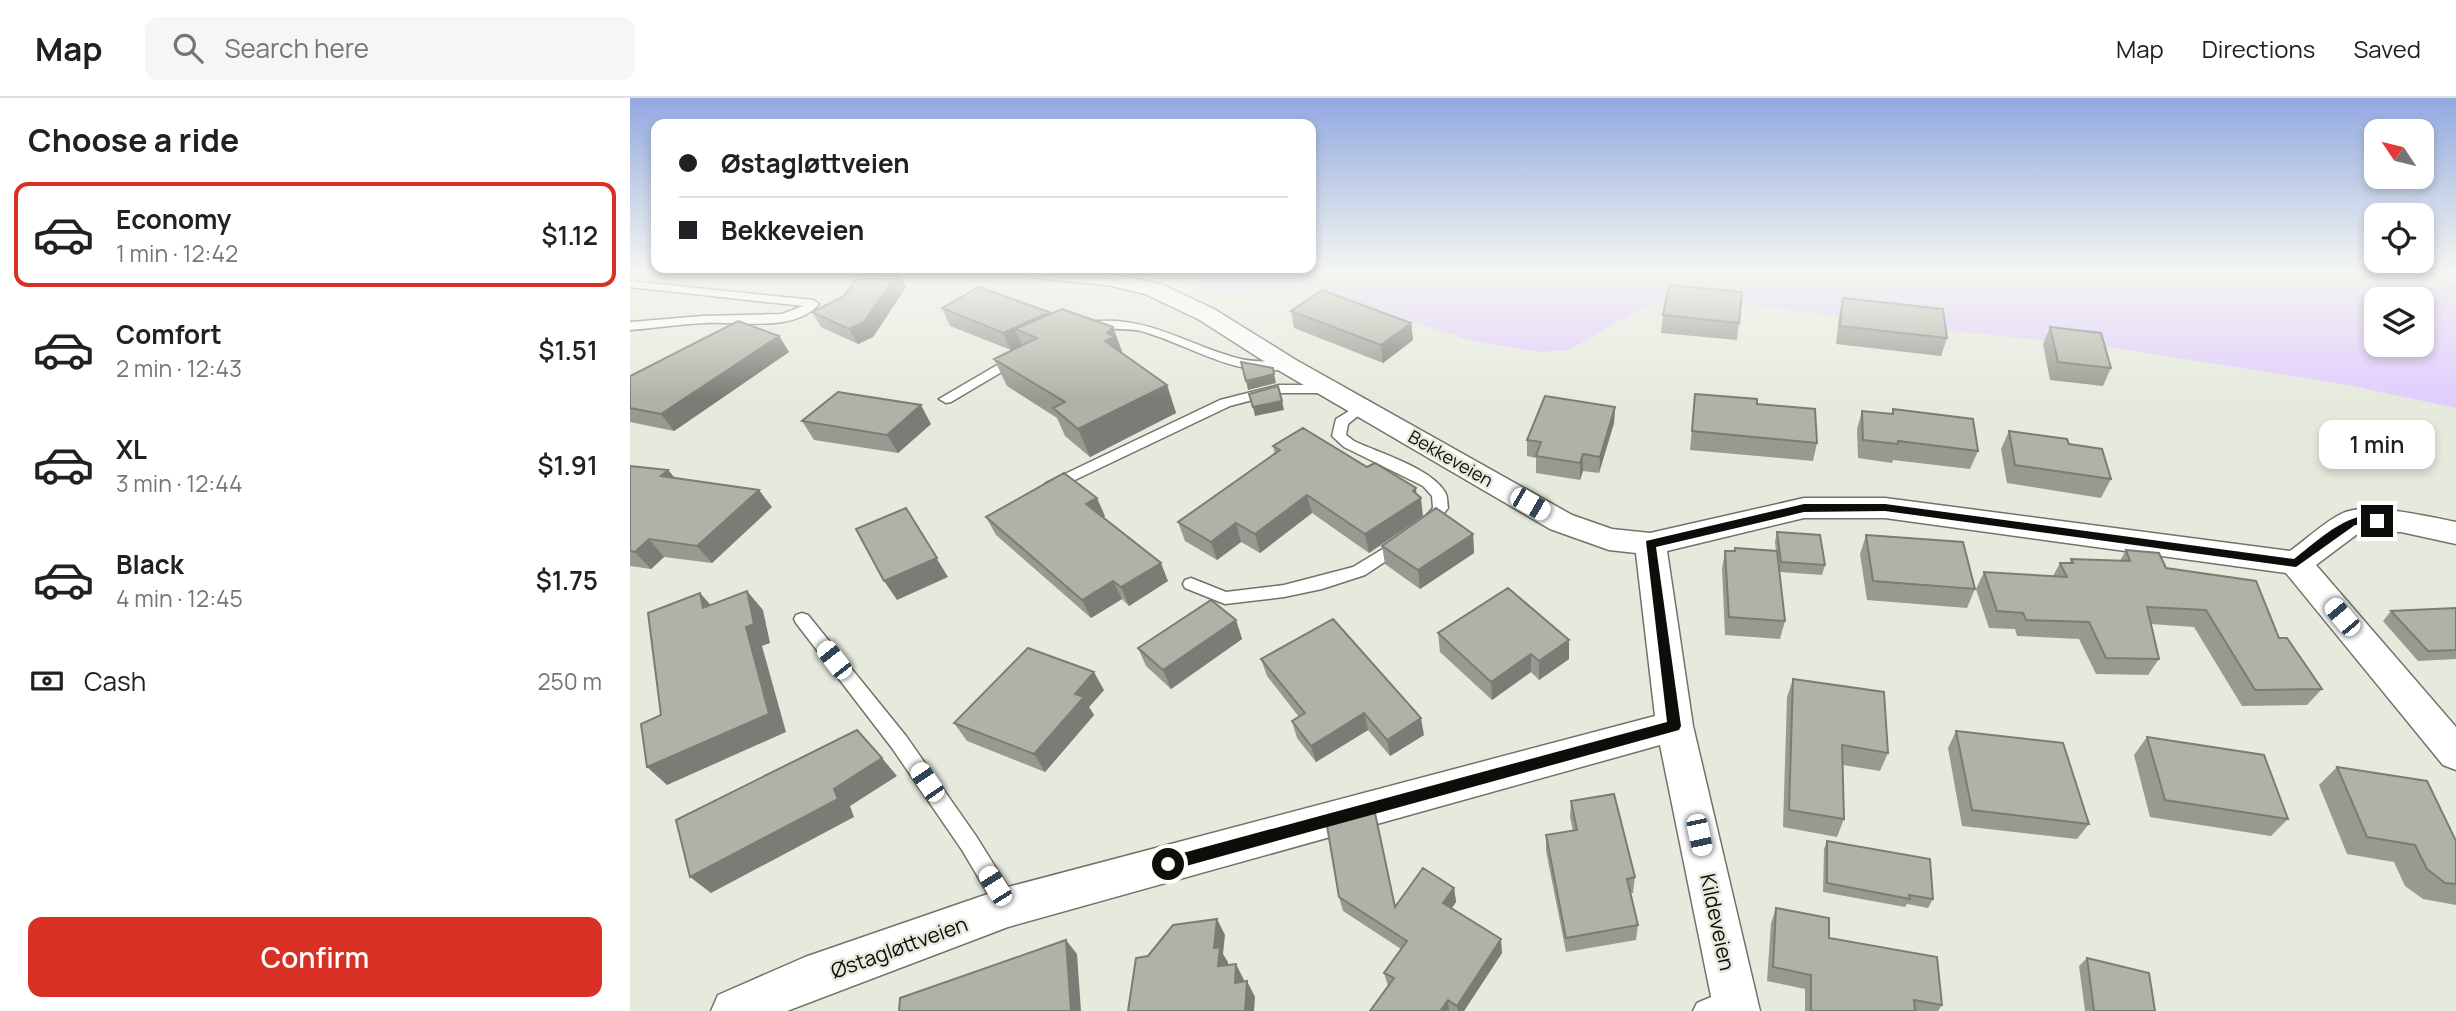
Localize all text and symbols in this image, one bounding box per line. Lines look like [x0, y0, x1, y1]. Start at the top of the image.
search box [145, 17, 635, 80]
text: Map [35, 26, 103, 71]
icon: search [169, 29, 207, 67]
text: Search here [225, 30, 369, 66]
text: Map [2116, 32, 2164, 65]
text: Directions [2202, 32, 2315, 65]
text: Saved [2353, 32, 2421, 65]
text: Choose a ride [28, 118, 239, 162]
north arrow [2364, 119, 2434, 189]
map controls [2364, 119, 2434, 357]
text: Østagløttveien [721, 145, 909, 181]
text: Economy [116, 201, 231, 237]
icon: car [32, 203, 95, 266]
button: locate [2364, 203, 2434, 273]
text: Bekkeveien [721, 212, 864, 248]
text: $1.12 [542, 217, 598, 253]
text: 1 min · 12:42 [116, 237, 238, 269]
button: layers [2364, 287, 2434, 357]
text: Comfort [116, 316, 222, 352]
icon: car [32, 318, 95, 381]
text: $1.51 [538, 332, 598, 368]
text: 2 min · 12:43 [116, 352, 242, 384]
callout: 1 min [2319, 420, 2435, 468]
street label: Bekkeveien [1404, 424, 1498, 492]
text: 1 min [2350, 428, 2404, 460]
text: XL [116, 431, 147, 467]
icon: car [32, 433, 95, 496]
text: $1.91 [537, 447, 598, 483]
text: 3 min · 12:44 [116, 467, 243, 499]
car [1507, 484, 1554, 524]
route end [2361, 505, 2393, 537]
text: Black [116, 546, 184, 582]
icon: car [32, 548, 95, 611]
text: $1.75 [536, 562, 598, 598]
text: 4 min · 12:45 [116, 582, 243, 614]
car [2321, 594, 2364, 640]
car [813, 637, 856, 683]
icon: cash [28, 662, 66, 700]
text: Cash [84, 663, 146, 699]
text: 250 m [537, 665, 602, 697]
car [907, 759, 948, 805]
car [1685, 812, 1714, 858]
route start [1152, 848, 1184, 880]
car [975, 863, 1016, 909]
street label: Kildeveien [1694, 871, 1742, 973]
street label: Østagløttveien [827, 909, 971, 985]
button: Confirm [28, 917, 602, 997]

